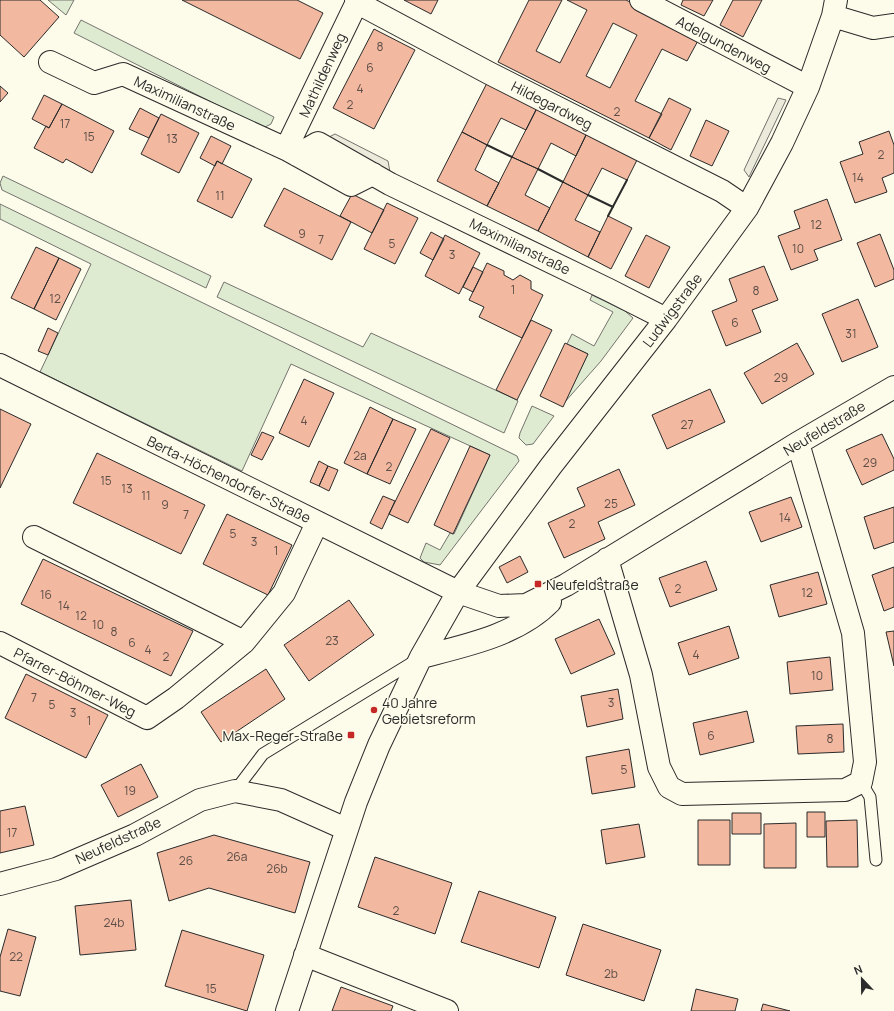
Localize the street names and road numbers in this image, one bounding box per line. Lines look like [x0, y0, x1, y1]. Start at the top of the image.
street label: Adelgundenweg [673, 11, 775, 77]
street label: Mathildenweg [294, 30, 350, 120]
street label: Maximilianstraße [131, 71, 239, 135]
street label: Hildegardweg [508, 76, 596, 134]
street label: Maximilianstraße [466, 213, 574, 279]
street label: Ludwigstraße [638, 269, 706, 351]
street label: Neufeldstraße [779, 396, 869, 460]
street label: Berta-Höchendorfer-Straße [144, 431, 314, 527]
street label: Pfarrer-Böhmer-Weg [11, 643, 139, 721]
street label: Neufeldstraße [72, 812, 164, 868]

